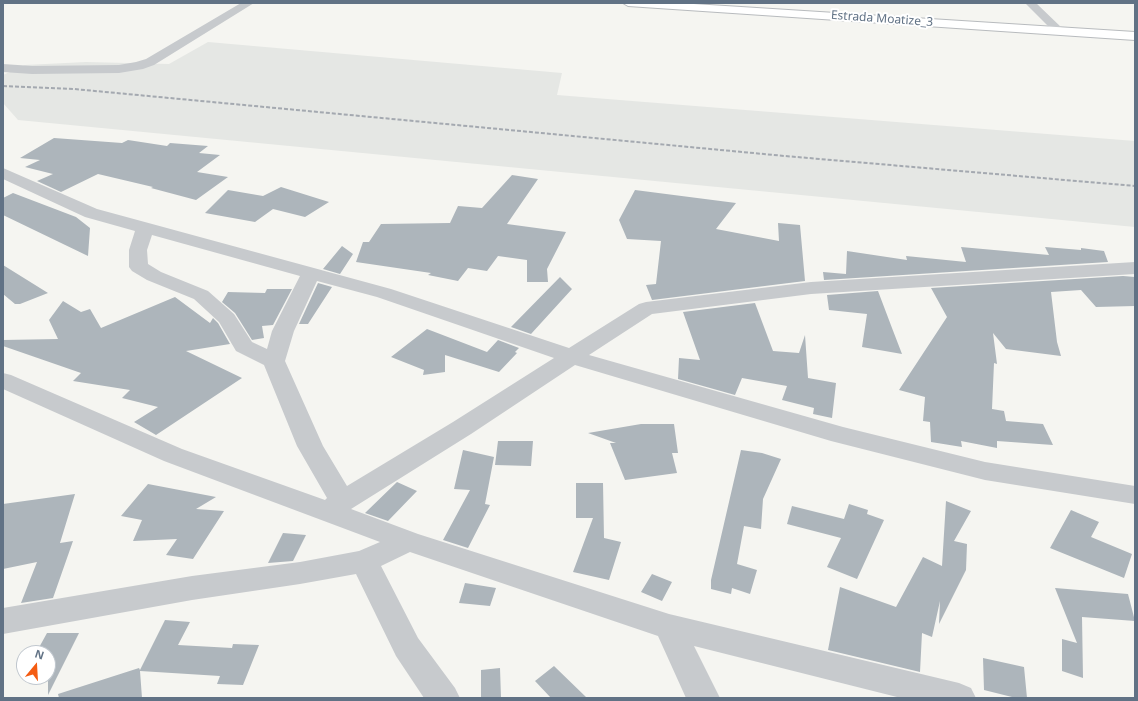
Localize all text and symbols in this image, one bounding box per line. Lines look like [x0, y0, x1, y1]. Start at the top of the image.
street label: Estrada Moatize_3 [830, 8, 934, 30]
north arrow [16, 645, 56, 685]
text: N [33, 646, 46, 663]

